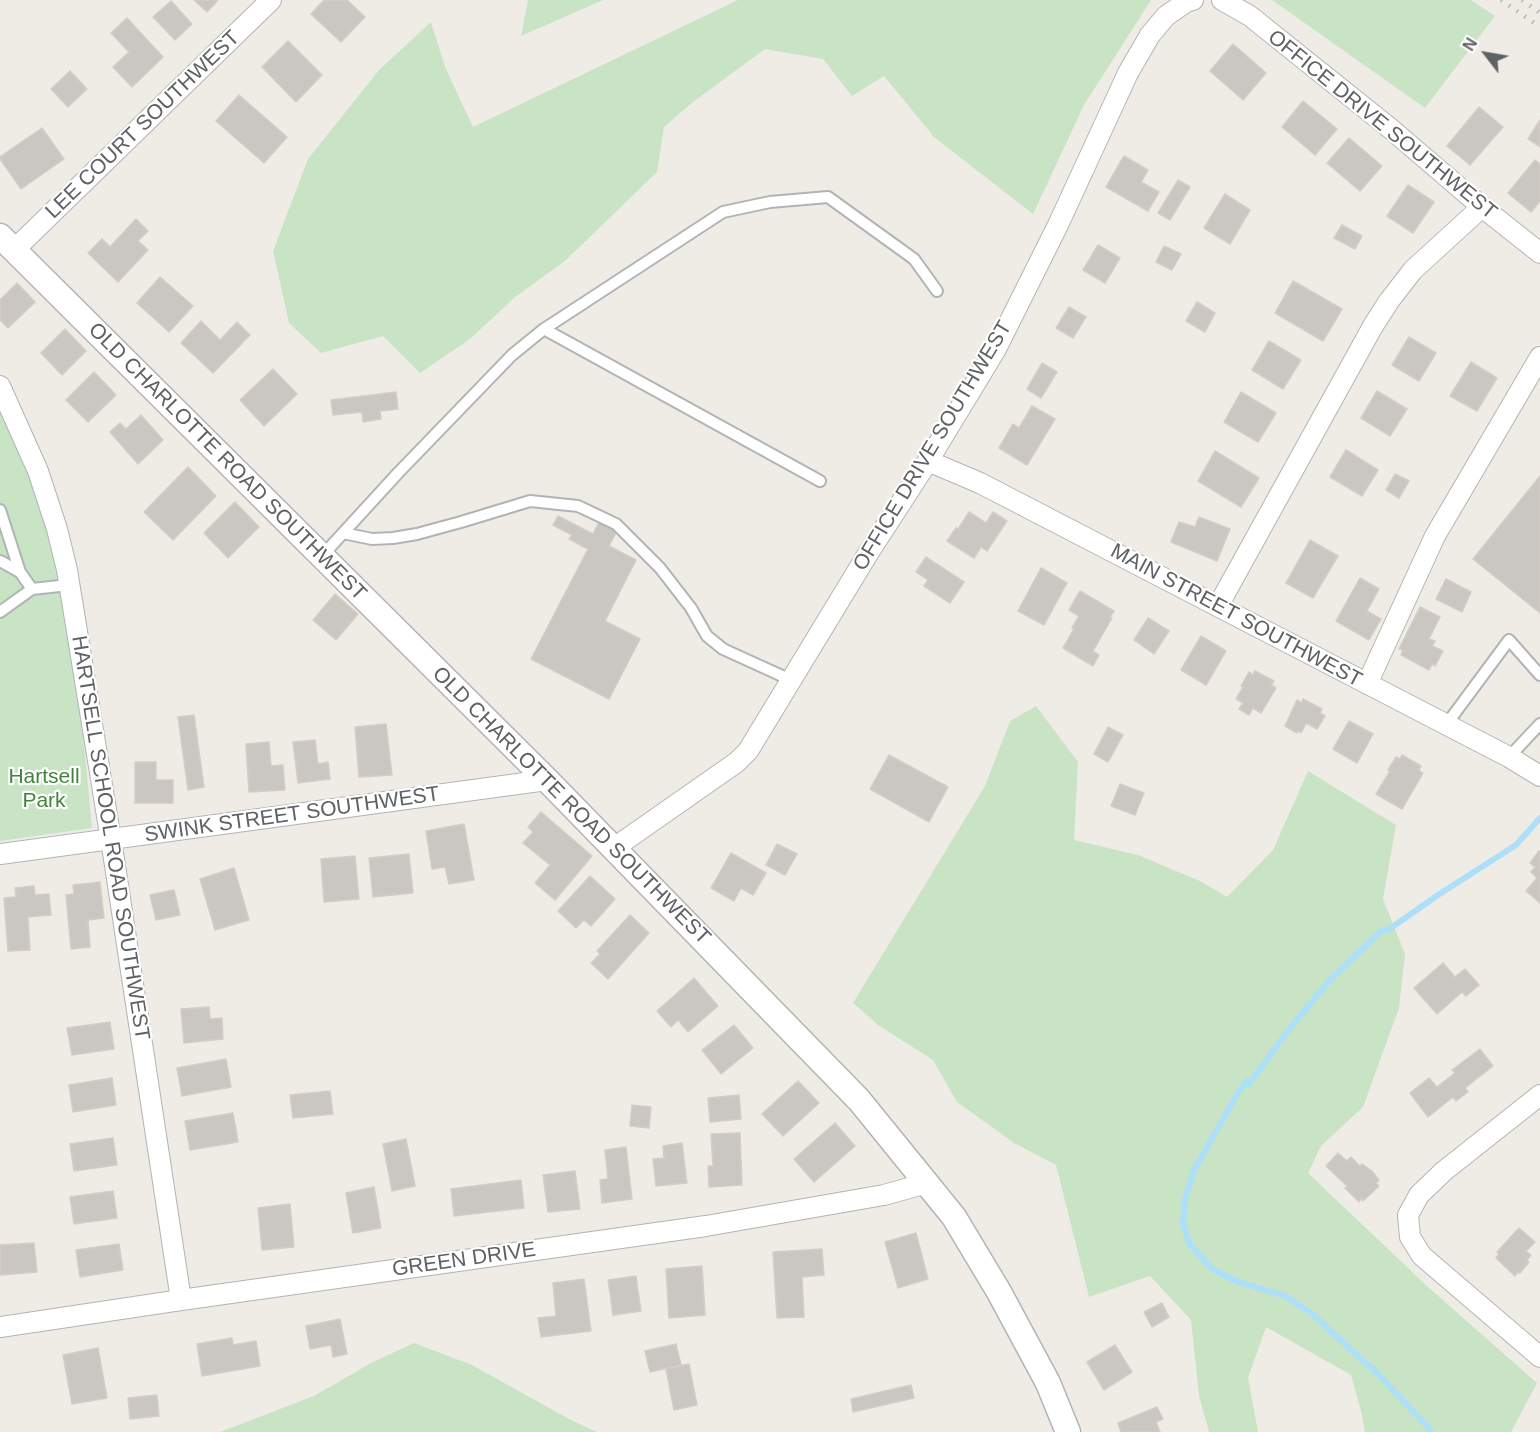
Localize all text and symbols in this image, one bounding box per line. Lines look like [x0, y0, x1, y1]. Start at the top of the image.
north arrow [1456, 24, 1516, 84]
street label: OFFICE DRIVE SOUTHWEST [1263, 25, 1501, 225]
street label: LEE COURT SOUTHWEST [41, 26, 245, 224]
text: N [1460, 35, 1480, 54]
street label: OFFICE DRIVE SOUTHWEST [848, 317, 1018, 575]
street label: OLD CHARLOTTE ROAD SOUTHWEST [83, 318, 371, 606]
street label: MAIN STREET SOUTHWEST [1106, 539, 1366, 693]
street label: HARTSELL SCHOOL ROAD SOUTHWEST [66, 634, 154, 1042]
street label: OLD CHARLOTTE ROAD SOUTHWEST [427, 662, 715, 950]
park label: Hartsell Park [8, 764, 80, 814]
street label: SWINK STREET SOUTHWEST [143, 782, 441, 848]
street label: GREEN DRIVE [391, 1237, 537, 1283]

